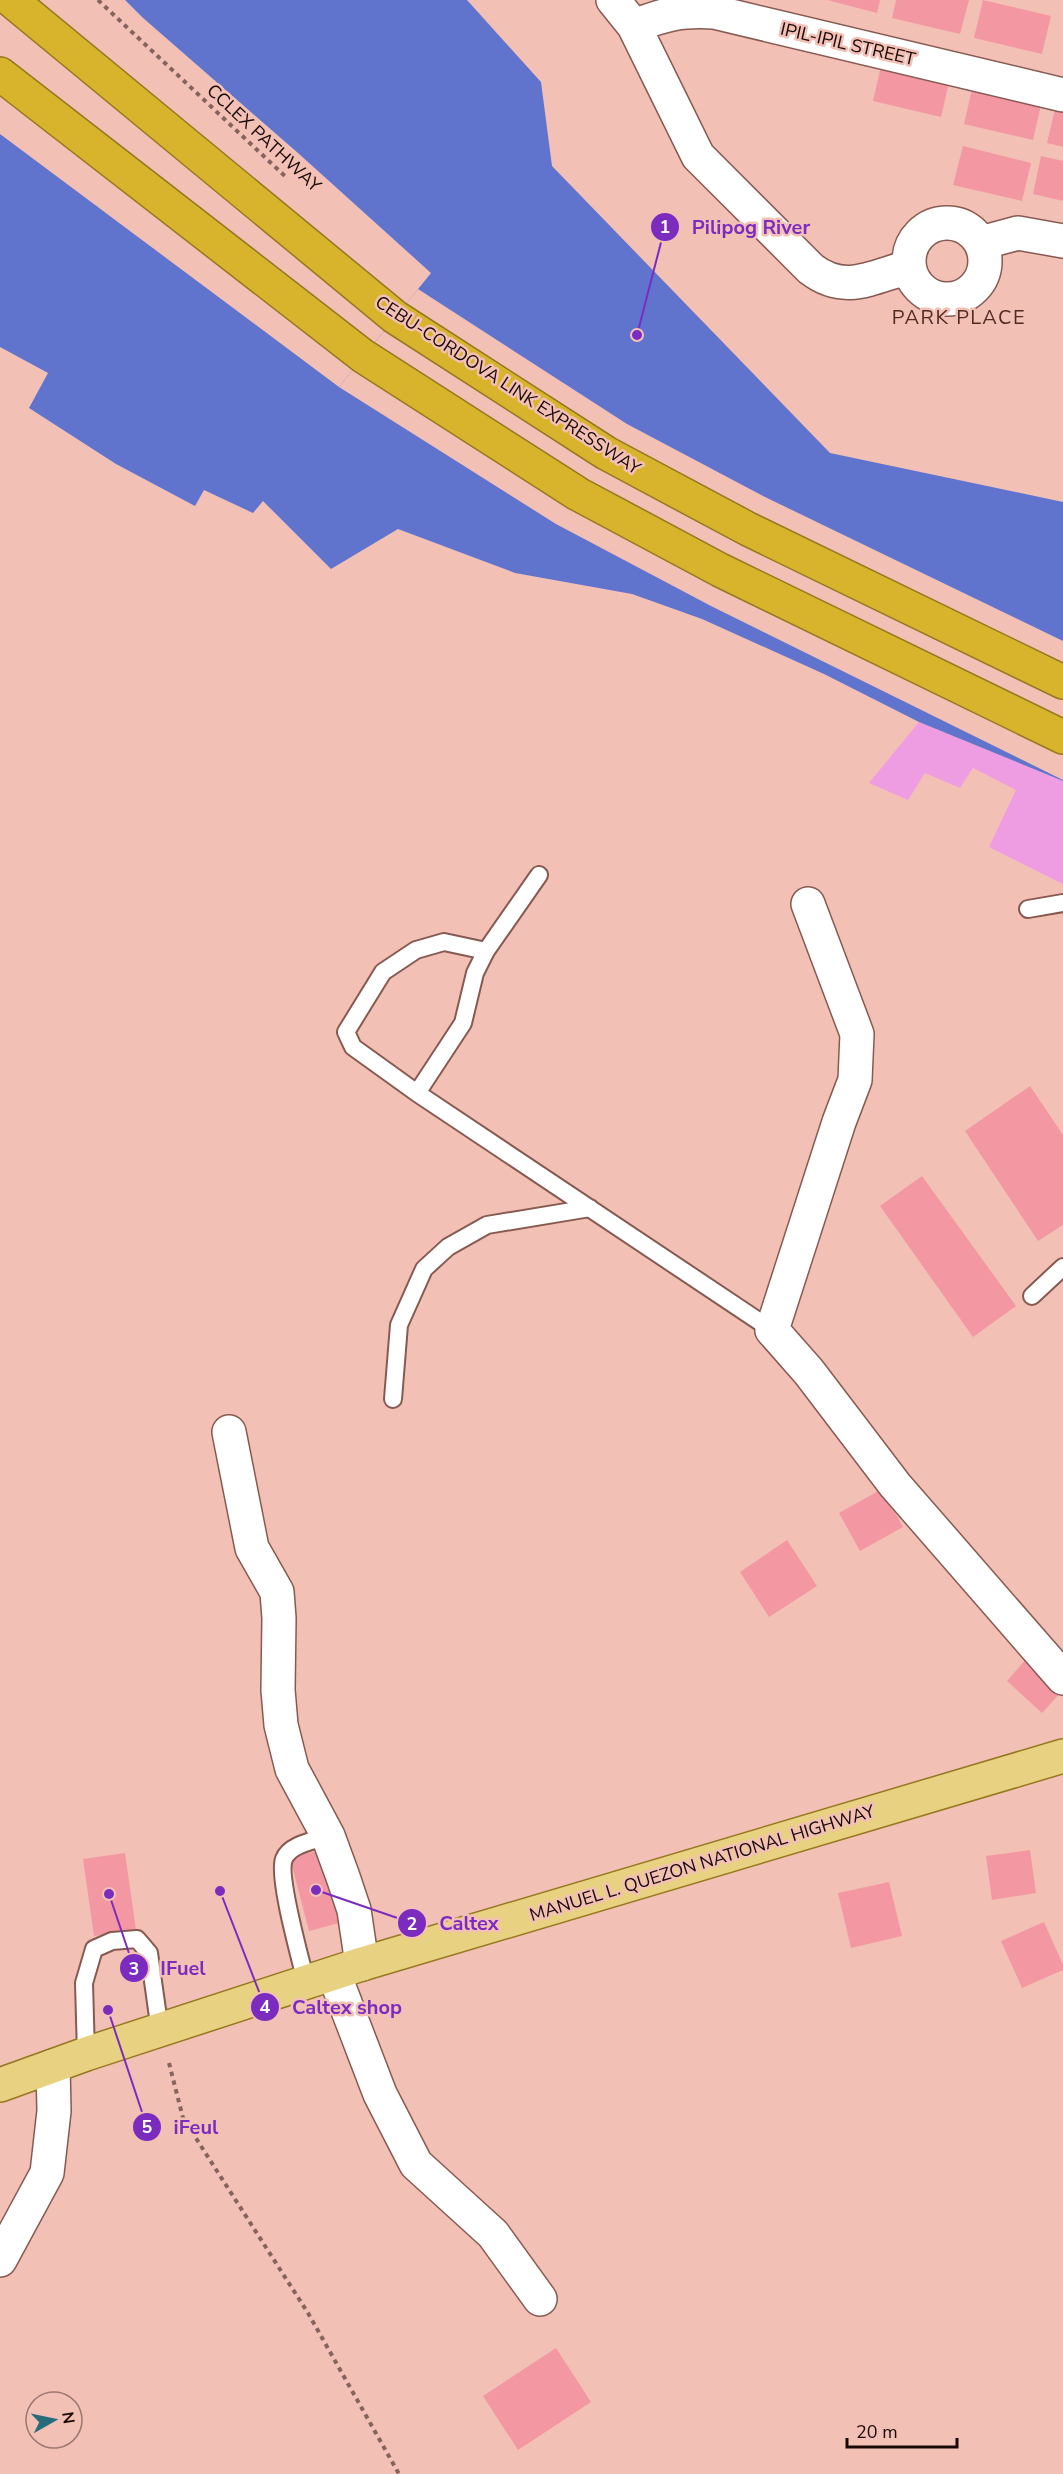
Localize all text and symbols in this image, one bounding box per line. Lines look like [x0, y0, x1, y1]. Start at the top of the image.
street label: IPIL-IPIL STREET [778, 17, 918, 71]
street label: CCLEX PATHWAY [202, 79, 327, 197]
callout: Pilipog River [650, 208, 822, 246]
text: Pilipog River [692, 214, 810, 241]
text: 1 [660, 215, 670, 239]
street label: CEBU-CORDOVA LINK EXPRESSWAY [371, 290, 646, 480]
district label: PARK PLACE [892, 304, 1026, 331]
street label: MANUEL L. QUEZON NATIONAL HIGHWAY [526, 1799, 878, 1927]
callout: Caltex [397, 1904, 511, 1942]
text: Caltex [439, 1910, 500, 1937]
text: 2 [407, 1912, 417, 1936]
callout: IFuel [119, 1949, 218, 1987]
text: IFuel [160, 1955, 206, 1982]
text: 3 [129, 1957, 139, 1981]
callout: Caltex shop [250, 1988, 414, 2026]
text: Caltex shop [292, 1994, 402, 2021]
text: 4 [260, 1995, 271, 2019]
callout: iFeul [132, 2108, 230, 2146]
text: iFeul [174, 2114, 219, 2141]
text: 5 [142, 2115, 153, 2139]
north arrow [24, 2390, 84, 2450]
text: N [56, 2410, 80, 2425]
scale bar [847, 2411, 956, 2449]
text: 20 m [856, 2420, 898, 2444]

